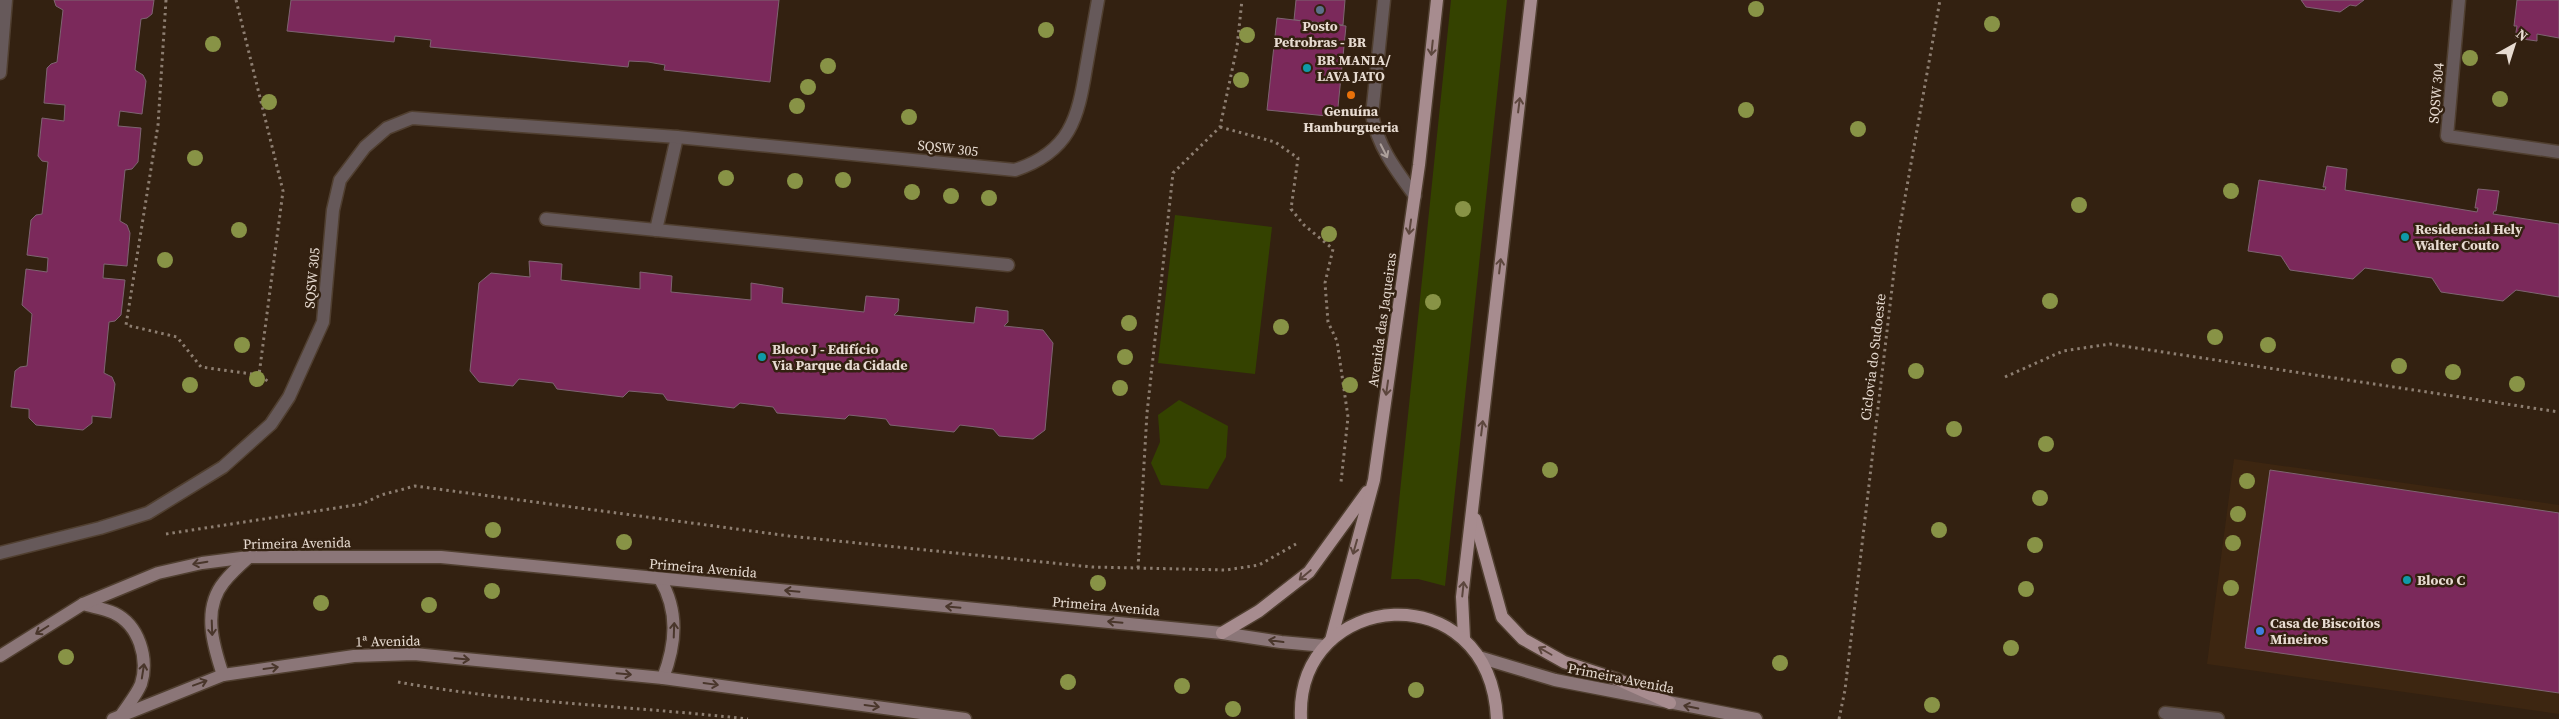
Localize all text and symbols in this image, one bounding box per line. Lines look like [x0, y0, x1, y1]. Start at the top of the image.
marker: Posto Petrobras - BR [1314, 4, 1326, 16]
place label: Posto Petrobras - BR [1274, 16, 1367, 52]
north arrow [2489, 20, 2539, 70]
text: N [2512, 24, 2532, 46]
one-way arrow [1427, 40, 1437, 56]
place label: BR MANIA/ LAVA JATO [1317, 50, 1391, 86]
marker: BR MANIA/ LAVA JATO [1301, 62, 1313, 74]
street label: SQSW 304 [2423, 62, 2449, 124]
marker: Genuína Hamburgueria [1345, 89, 1357, 101]
one-way arrow [1514, 97, 1524, 113]
place label: Genuína Hamburgueria [1303, 101, 1399, 137]
street label: SQSW 305 [917, 135, 979, 161]
one-way arrow [1380, 143, 1389, 158]
one-way arrow [1405, 219, 1415, 235]
place label: Residencial Hely Walter Couto [2415, 219, 2523, 255]
marker: Residencial Hely Walter Couto [2399, 231, 2411, 243]
street label: SQSW 305 [299, 247, 325, 309]
street label: Avenida das Jaqueiras [1363, 251, 1401, 389]
one-way arrow [1495, 258, 1505, 274]
street label: Ciclovia do Sudoeste [1855, 292, 1891, 422]
place label: Bloco J - Edifício Via Parque da Cidade [772, 339, 907, 375]
marker: Bloco J - Edifício Via Parque da Cidade [756, 351, 768, 363]
one-way arrow [1382, 380, 1392, 396]
one-way arrow [1477, 420, 1487, 436]
street label: Primeira Avenida [243, 532, 352, 554]
one-way arrow [1350, 539, 1360, 555]
street label: Primeira Avenida [648, 553, 759, 583]
one-way arrow [193, 559, 209, 569]
one-way arrow [1298, 570, 1311, 581]
place label: Bloco C [2417, 570, 2465, 590]
marker: Bloco C [2401, 574, 2413, 586]
one-way arrow [1458, 581, 1468, 597]
one-way arrow [784, 587, 800, 596]
street label: Primeira Avenida [1051, 591, 1162, 621]
one-way arrow [946, 602, 962, 612]
place label: Casa de Biscoitos Mineiros [2270, 613, 2381, 649]
one-way arrow [1107, 617, 1123, 627]
one-way arrow [207, 620, 217, 636]
one-way arrow [669, 623, 679, 639]
one-way arrow [35, 625, 49, 635]
marker: Casa de Biscoitos Mineiros [2254, 625, 2266, 637]
street label: 1ª Avenida [355, 630, 422, 652]
one-way arrow [1269, 636, 1285, 646]
one-way arrow [1538, 646, 1552, 656]
one-way arrow [454, 654, 470, 664]
street label: Primeira Avenida [1566, 658, 1677, 698]
one-way arrow [263, 662, 279, 672]
one-way arrow [138, 663, 148, 679]
one-way arrow [616, 669, 632, 679]
one-way arrow [192, 678, 207, 687]
one-way arrow [703, 679, 719, 689]
one-way arrow [864, 701, 880, 711]
one-way arrow [1683, 701, 1699, 711]

